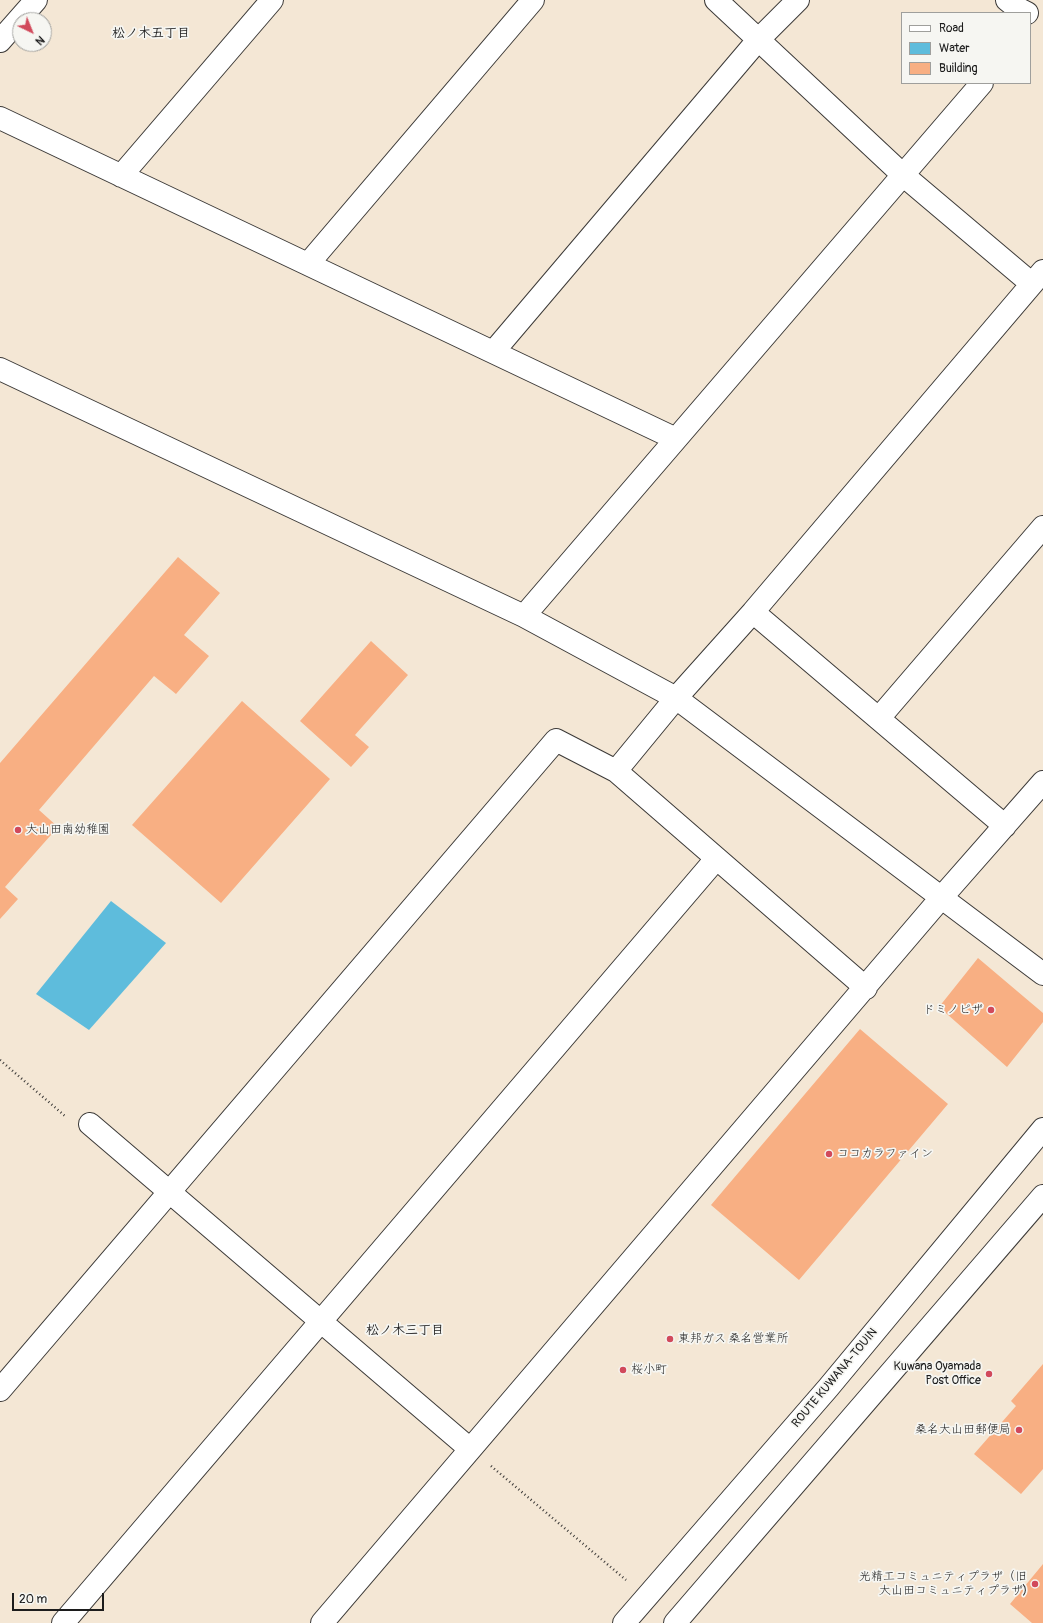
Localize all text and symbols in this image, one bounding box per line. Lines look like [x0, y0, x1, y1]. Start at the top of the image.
north arrow [12, 12, 52, 52]
legend [901, 12, 1031, 84]
text: Road [939, 21, 964, 36]
district label: 松ノ木五丁目 [112, 26, 190, 42]
text: N [33, 33, 47, 48]
text: Water [939, 41, 970, 56]
text: Building [939, 61, 978, 76]
place label: 大山田南幼稚園 [26, 823, 110, 837]
marker: 大山田南幼稚園 [13, 825, 23, 835]
place label: ドミノピザ [923, 1003, 983, 1017]
marker: ドミノピザ [986, 1005, 996, 1015]
place label: ココカラファイン [837, 1147, 933, 1161]
marker: ココカラファイン [824, 1149, 834, 1159]
district label: 松ノ木三丁目 [366, 1323, 444, 1339]
street label: ROUTE KUWANA-TOUIN [789, 1325, 881, 1431]
place label: 東邦ガス 桑名営業所 [678, 1332, 789, 1346]
marker: 東邦ガス 桑名営業所 [665, 1334, 675, 1344]
place label: Kuwana Oyamada Post Office [893, 1360, 981, 1388]
place label: 桜小町 [631, 1363, 667, 1377]
marker: 桜小町 [618, 1365, 628, 1375]
marker: Kuwana Oyamada Post Office [984, 1369, 994, 1379]
place label: 桑名大山田郵便局 [915, 1423, 1011, 1437]
marker: 桑名大山田郵便局 [1014, 1425, 1024, 1435]
place label: 光精工コミュニティプラザ（旧 大山田コミュニティプラザ) [859, 1570, 1027, 1598]
marker: 光精工コミュニティプラザ（旧 大山田コミュニティプラザ) [1030, 1579, 1040, 1589]
scale bar [14, 1585, 106, 1611]
text: 20 m [19, 1592, 47, 1607]

